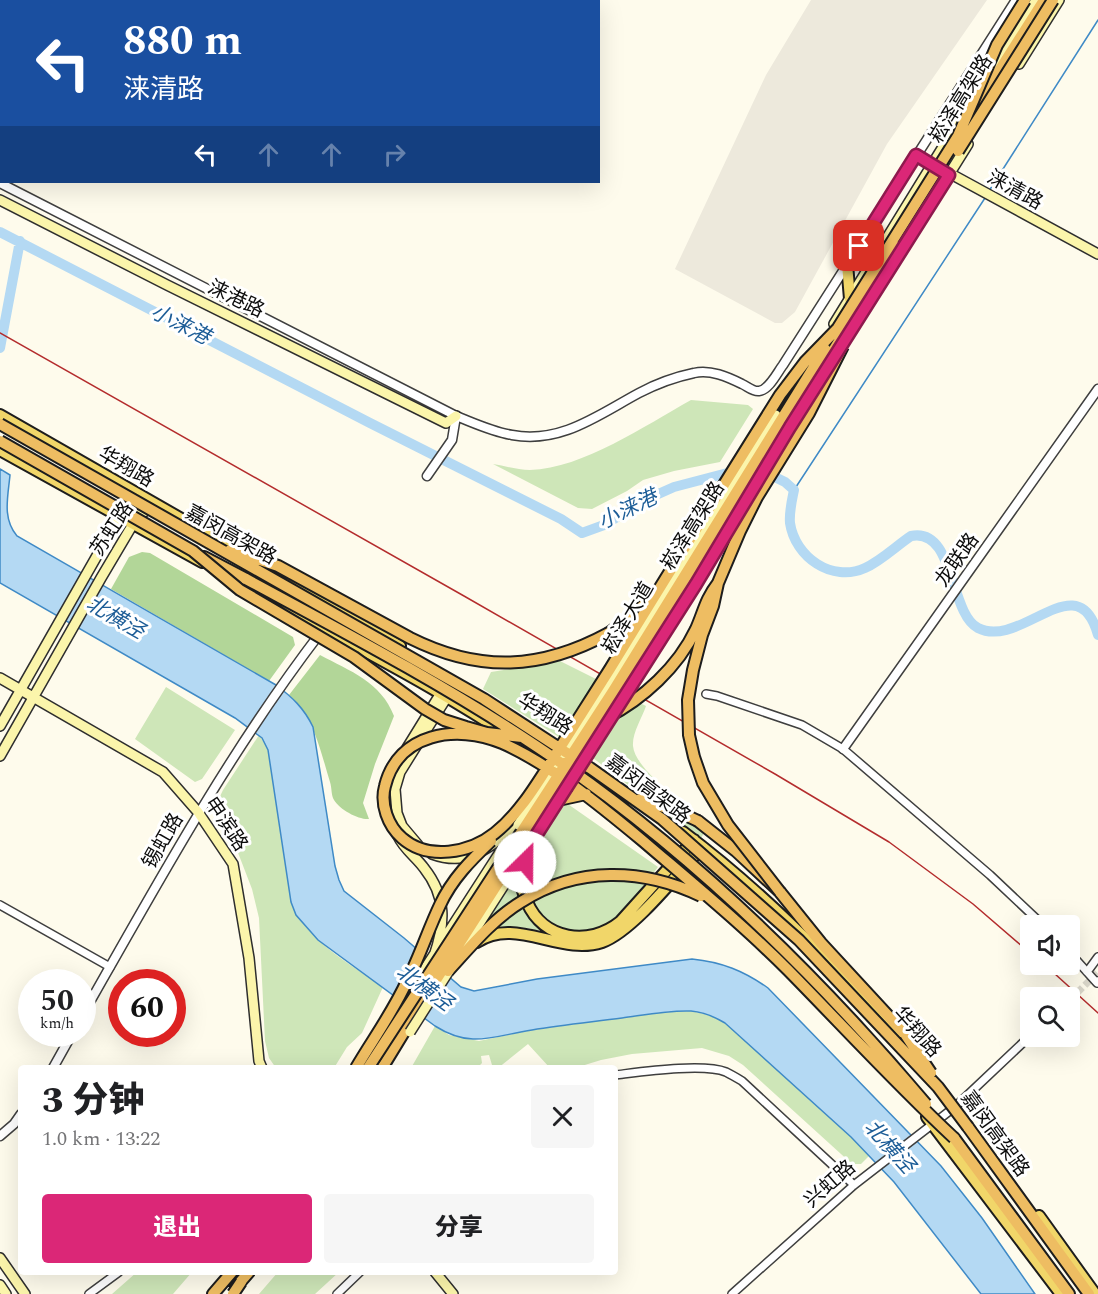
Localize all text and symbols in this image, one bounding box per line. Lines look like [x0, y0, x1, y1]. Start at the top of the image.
text: 880 m [123, 10, 242, 73]
icon: left [24, 24, 102, 102]
street label: 崧泽高架路 [922, 49, 1000, 149]
text: 涞清路 [123, 69, 204, 111]
icon: left [189, 138, 222, 171]
icon: ahead [252, 138, 285, 171]
icon: ahead [315, 138, 348, 171]
icon: right [378, 138, 411, 171]
street label: 涞清路 [981, 162, 1049, 218]
pin [833, 220, 884, 271]
icon: arrive [842, 229, 875, 262]
street label: 涞港路 [202, 272, 270, 326]
water label: 小涞港 [145, 296, 218, 355]
street label: 华翔路 [93, 439, 159, 495]
street label: 崧泽高架路 [654, 476, 732, 576]
water label: 小涞港 [593, 480, 666, 538]
street label: 苏虹路 [83, 496, 141, 562]
street label: 嘉闵高架路 [180, 498, 282, 572]
street label: 龙联路 [928, 527, 986, 593]
street label: 崧泽大道 [595, 576, 661, 660]
water label: 北横泾 [80, 588, 152, 649]
street label: 华翔路 [512, 685, 578, 743]
street label: 嘉闵高架路 [599, 747, 697, 831]
street label: 申滨路 [197, 791, 255, 857]
street label: 锡虹路 [135, 808, 191, 874]
position arrow [493, 830, 557, 894]
map controls [1020, 915, 1080, 1047]
button: sound [1020, 915, 1080, 975]
water label: 北横泾 [389, 957, 461, 1021]
speed limit sign: 60 [108, 969, 186, 1047]
text: 50 [40, 978, 74, 1024]
button: search [1020, 987, 1080, 1047]
street label: 华翔路 [886, 1000, 948, 1064]
text: km/h [40, 1012, 74, 1035]
text: 3 分钟 [42, 1074, 145, 1129]
button: close [531, 1085, 594, 1148]
street label: 嘉闵高架路 [953, 1085, 1037, 1183]
water label: 北横泾 [856, 1113, 923, 1183]
text: 1.0 km · 13:22 [42, 1124, 160, 1154]
street label: 兴虹路 [798, 1153, 862, 1215]
button: 退出 [42, 1194, 312, 1263]
button: 分享 [324, 1194, 594, 1263]

